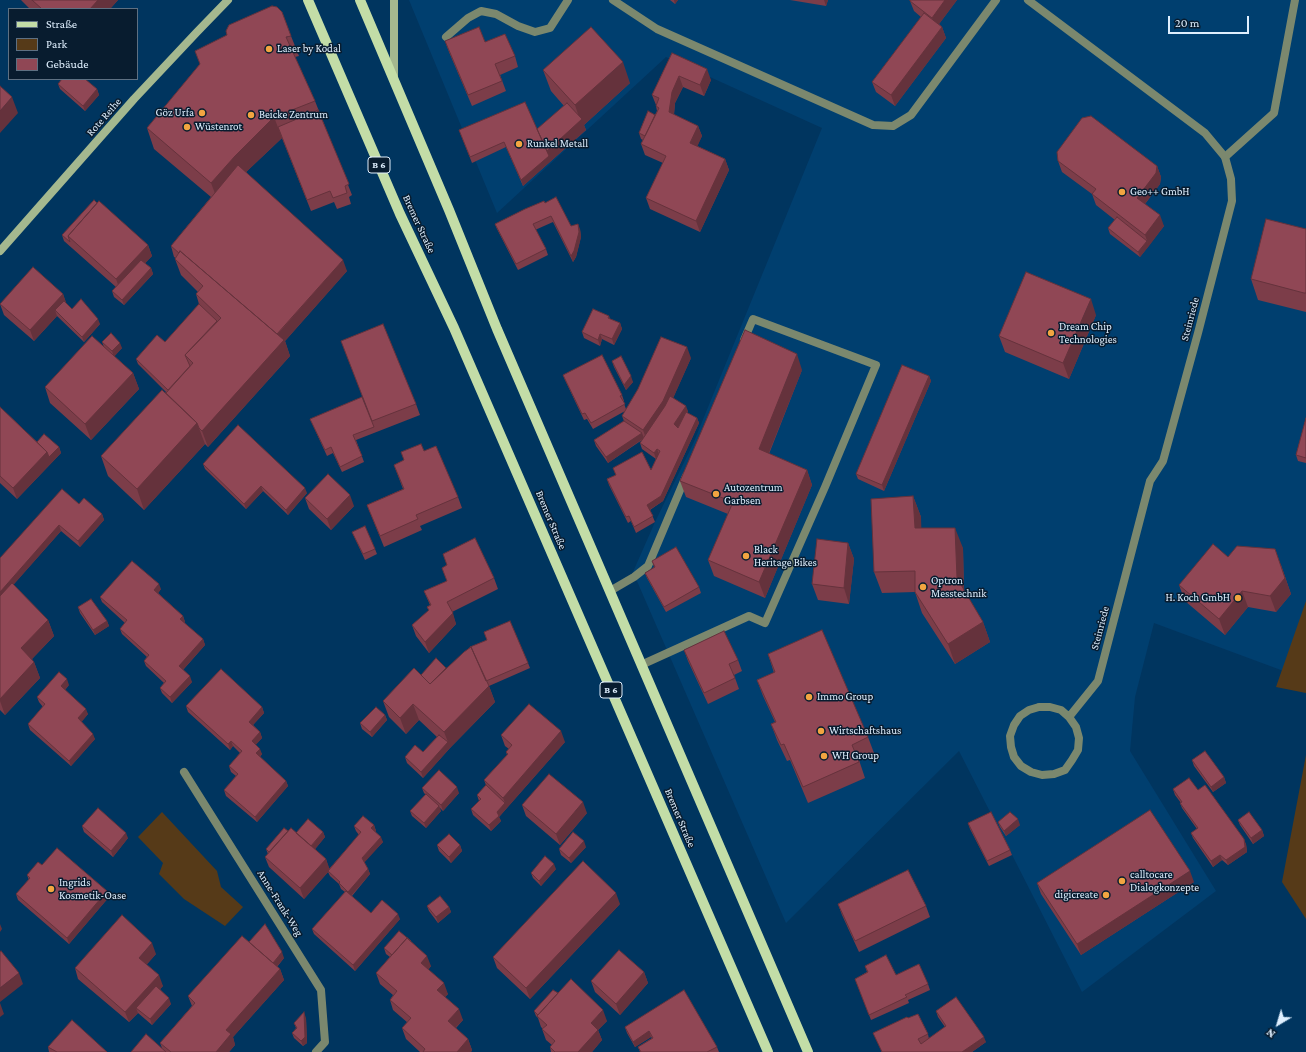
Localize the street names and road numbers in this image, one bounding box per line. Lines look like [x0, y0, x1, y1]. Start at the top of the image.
street label: Rote Reihe [84, 95, 124, 139]
road number: B 6 [368, 157, 390, 173]
street label: Bremer Straße [400, 193, 438, 255]
street label: Steinriede [1178, 296, 1202, 342]
street label: Bremer Straße [533, 489, 569, 551]
street label: Steinriede [1088, 605, 1112, 651]
road number: B 6 [600, 682, 622, 698]
street label: Bremer Straße [662, 787, 698, 849]
street label: Anne-Frank-Weg [254, 867, 306, 939]

